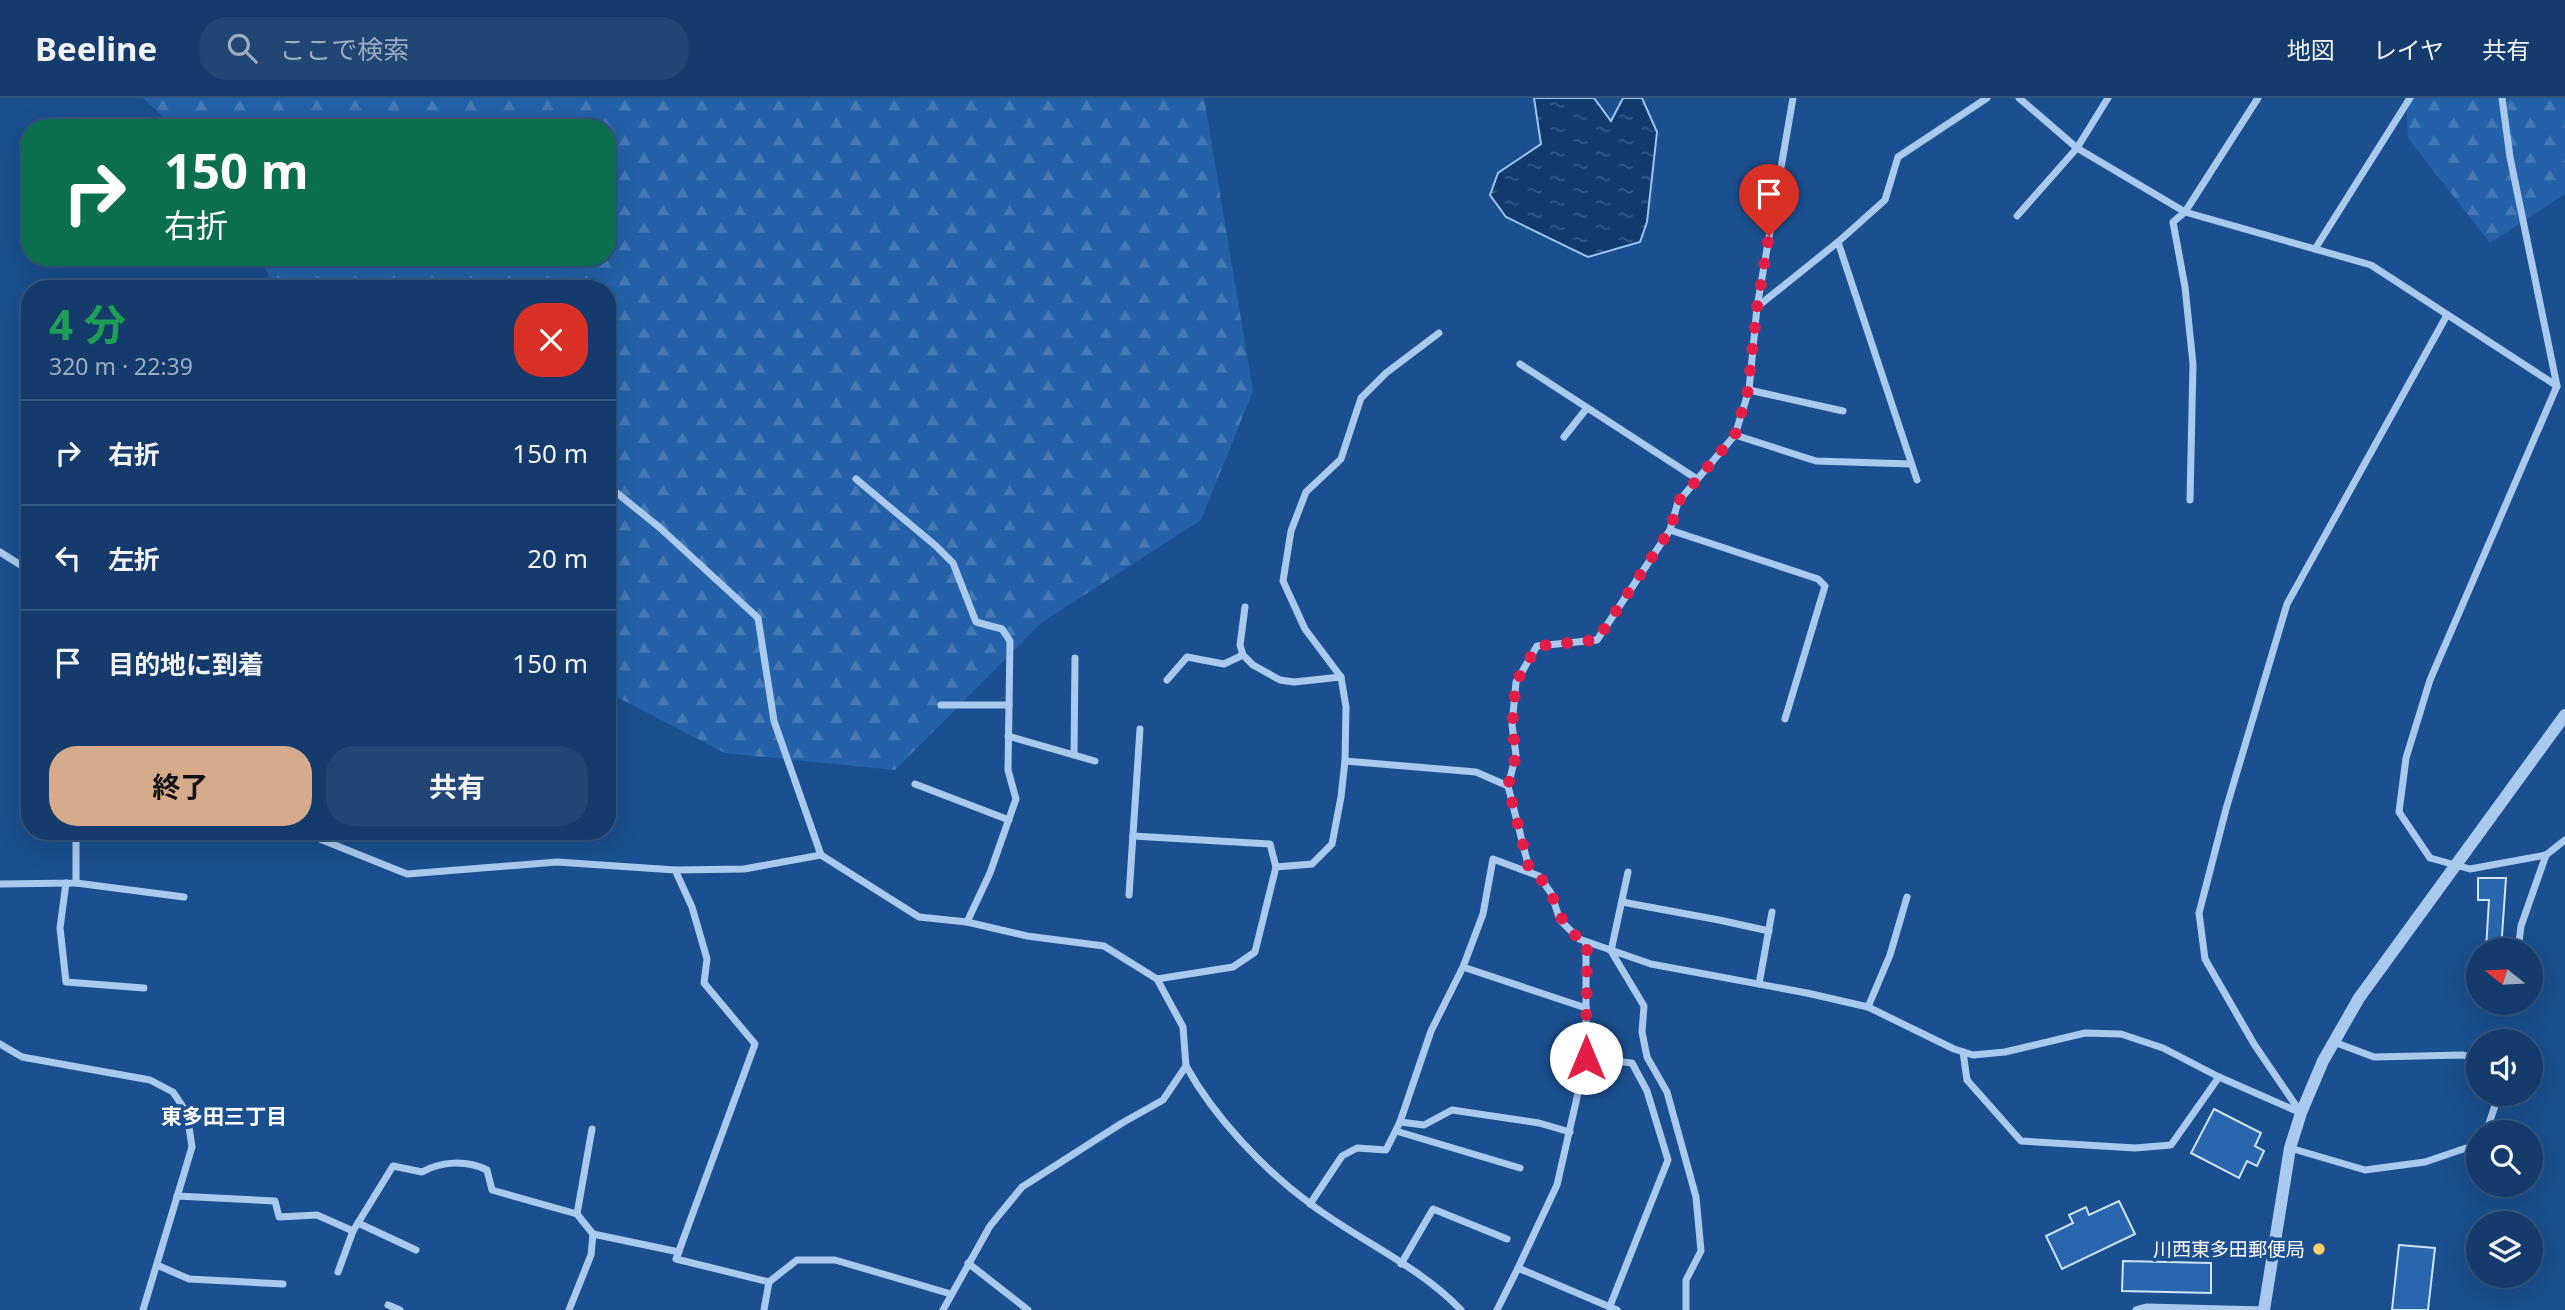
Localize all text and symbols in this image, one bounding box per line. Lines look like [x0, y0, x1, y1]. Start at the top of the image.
search box [199, 17, 689, 80]
text: Beeline [35, 26, 157, 71]
icon: search [223, 29, 261, 67]
text: ここで検索 [279, 31, 409, 67]
text: 地図 [2287, 33, 2335, 66]
text: レイヤ [2373, 33, 2444, 66]
text: 共有 [2482, 33, 2530, 66]
text: 150 m [164, 137, 309, 203]
icon: right [49, 147, 140, 238]
pin [1739, 164, 1799, 236]
icon: arrive [1750, 175, 1788, 213]
text: 右折 [164, 203, 228, 246]
text: 4 分 [49, 295, 126, 352]
button: close [514, 303, 588, 377]
text: 320 m · 22:39 [49, 350, 193, 382]
icon: right [49, 434, 87, 472]
text: 150 m [512, 435, 588, 471]
text: 右折 [108, 436, 160, 472]
icon: left [49, 539, 87, 577]
text: 20 m [527, 540, 588, 576]
text: 左折 [108, 541, 160, 577]
icon: arrive [49, 644, 87, 682]
text: 150 m [512, 645, 588, 681]
text: 目的地に到着 [108, 646, 264, 682]
button: 終了 [49, 746, 312, 826]
button: 共有 [326, 746, 588, 826]
north arrow [2466, 938, 2543, 1015]
map controls [2466, 938, 2543, 1288]
position arrow [1549, 1021, 1623, 1095]
button: sound [2466, 1029, 2543, 1106]
district label: 東多田三丁目 [161, 1102, 287, 1130]
button: search [2466, 1120, 2543, 1197]
button: layers [2466, 1211, 2543, 1288]
place label: 川西東多田郵便局 [2153, 1236, 2305, 1262]
marker: 川西東多田郵便局 [2311, 1241, 2327, 1257]

